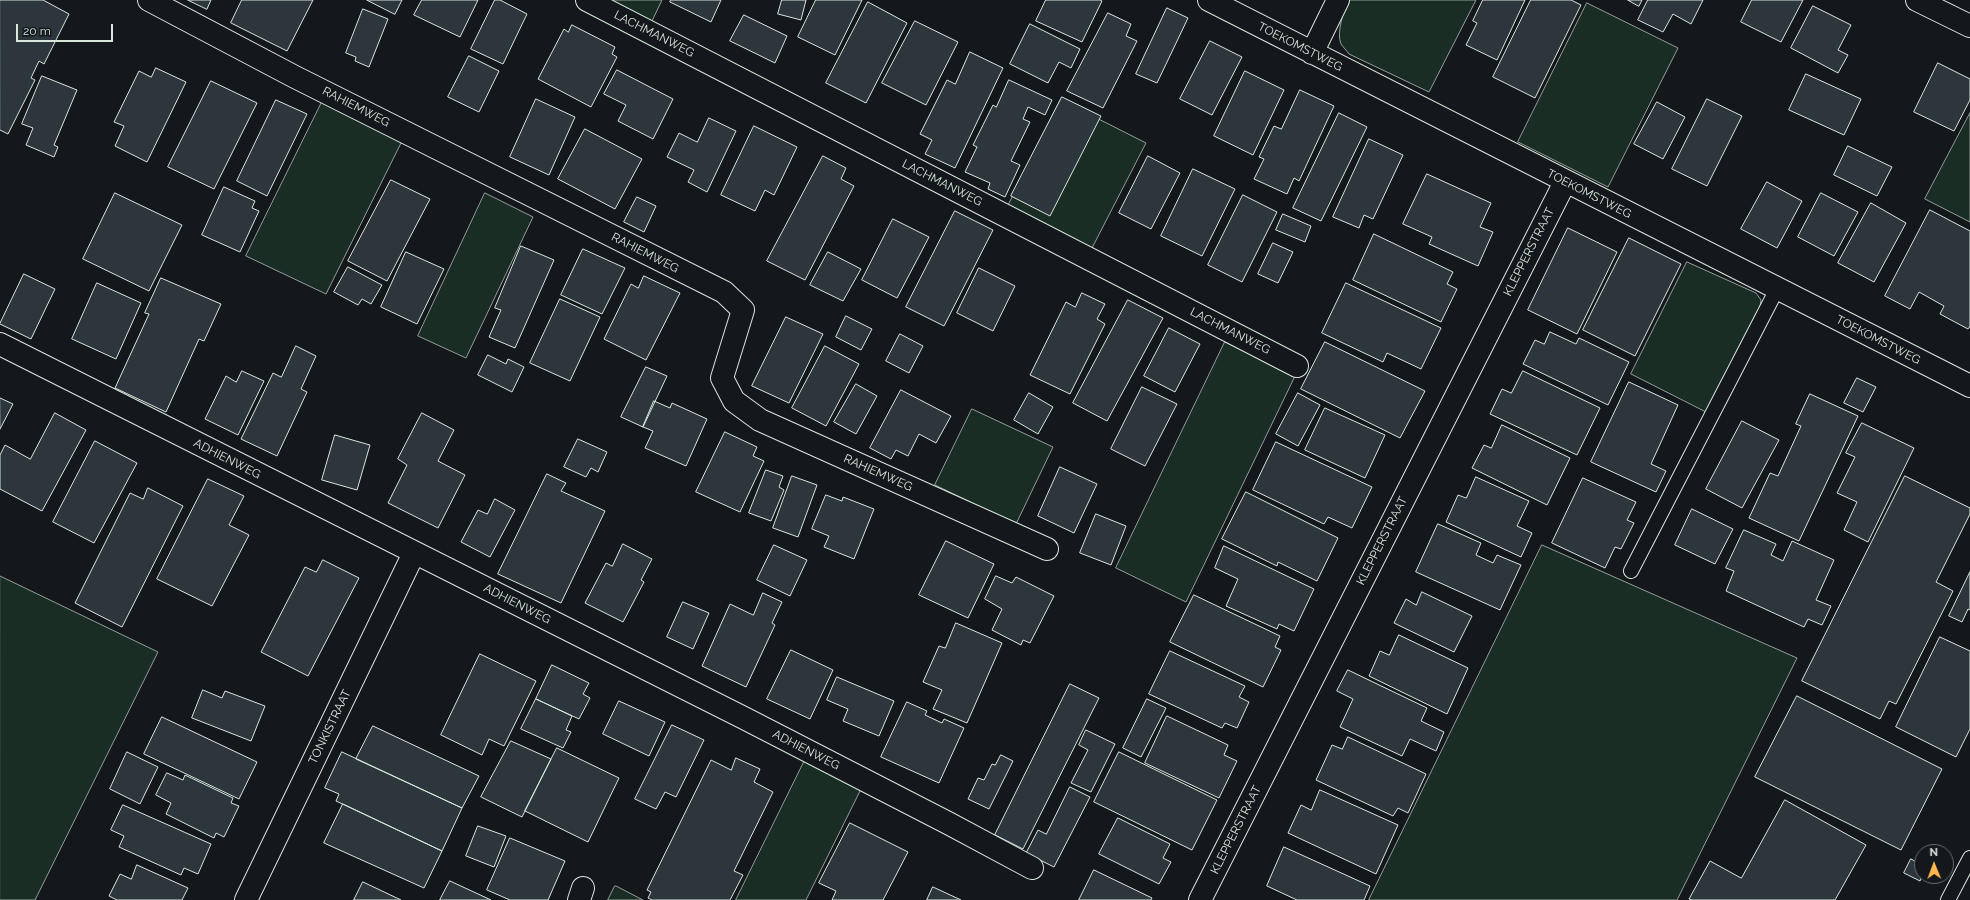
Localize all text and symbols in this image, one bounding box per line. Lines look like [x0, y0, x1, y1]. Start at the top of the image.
street label: LACHMANWEG [611, 8, 697, 60]
scale bar [18, 16, 115, 42]
street label: TOEKOMSTWEG [1255, 19, 1345, 75]
text: 20 m [23, 24, 51, 38]
street label: RAHIEMWEG [320, 84, 392, 130]
street label: LACHMANWEG [899, 157, 985, 209]
street label: TOEKOMSTWEG [1544, 166, 1634, 222]
street label: KLEPPERSTRAAT [1501, 205, 1557, 299]
street label: RAHIEMWEG [609, 230, 681, 276]
street label: LACHMANWEG [1187, 305, 1273, 357]
street label: TOEKOMSTWEG [1833, 312, 1923, 368]
street label: ADHIENWEG [191, 436, 263, 482]
street label: RAHIEMWEG [841, 451, 915, 495]
street label: KLEPPERSTRAAT [1354, 494, 1410, 588]
street label: ADHIENWEG [481, 581, 553, 627]
street label: TONKISTRAAT [306, 687, 354, 767]
street label: ADHIENWEG [770, 727, 842, 773]
street label: KLEPPERSTRAAT [1208, 783, 1264, 877]
north arrow [1914, 844, 1954, 884]
text: N [1929, 846, 1938, 859]

